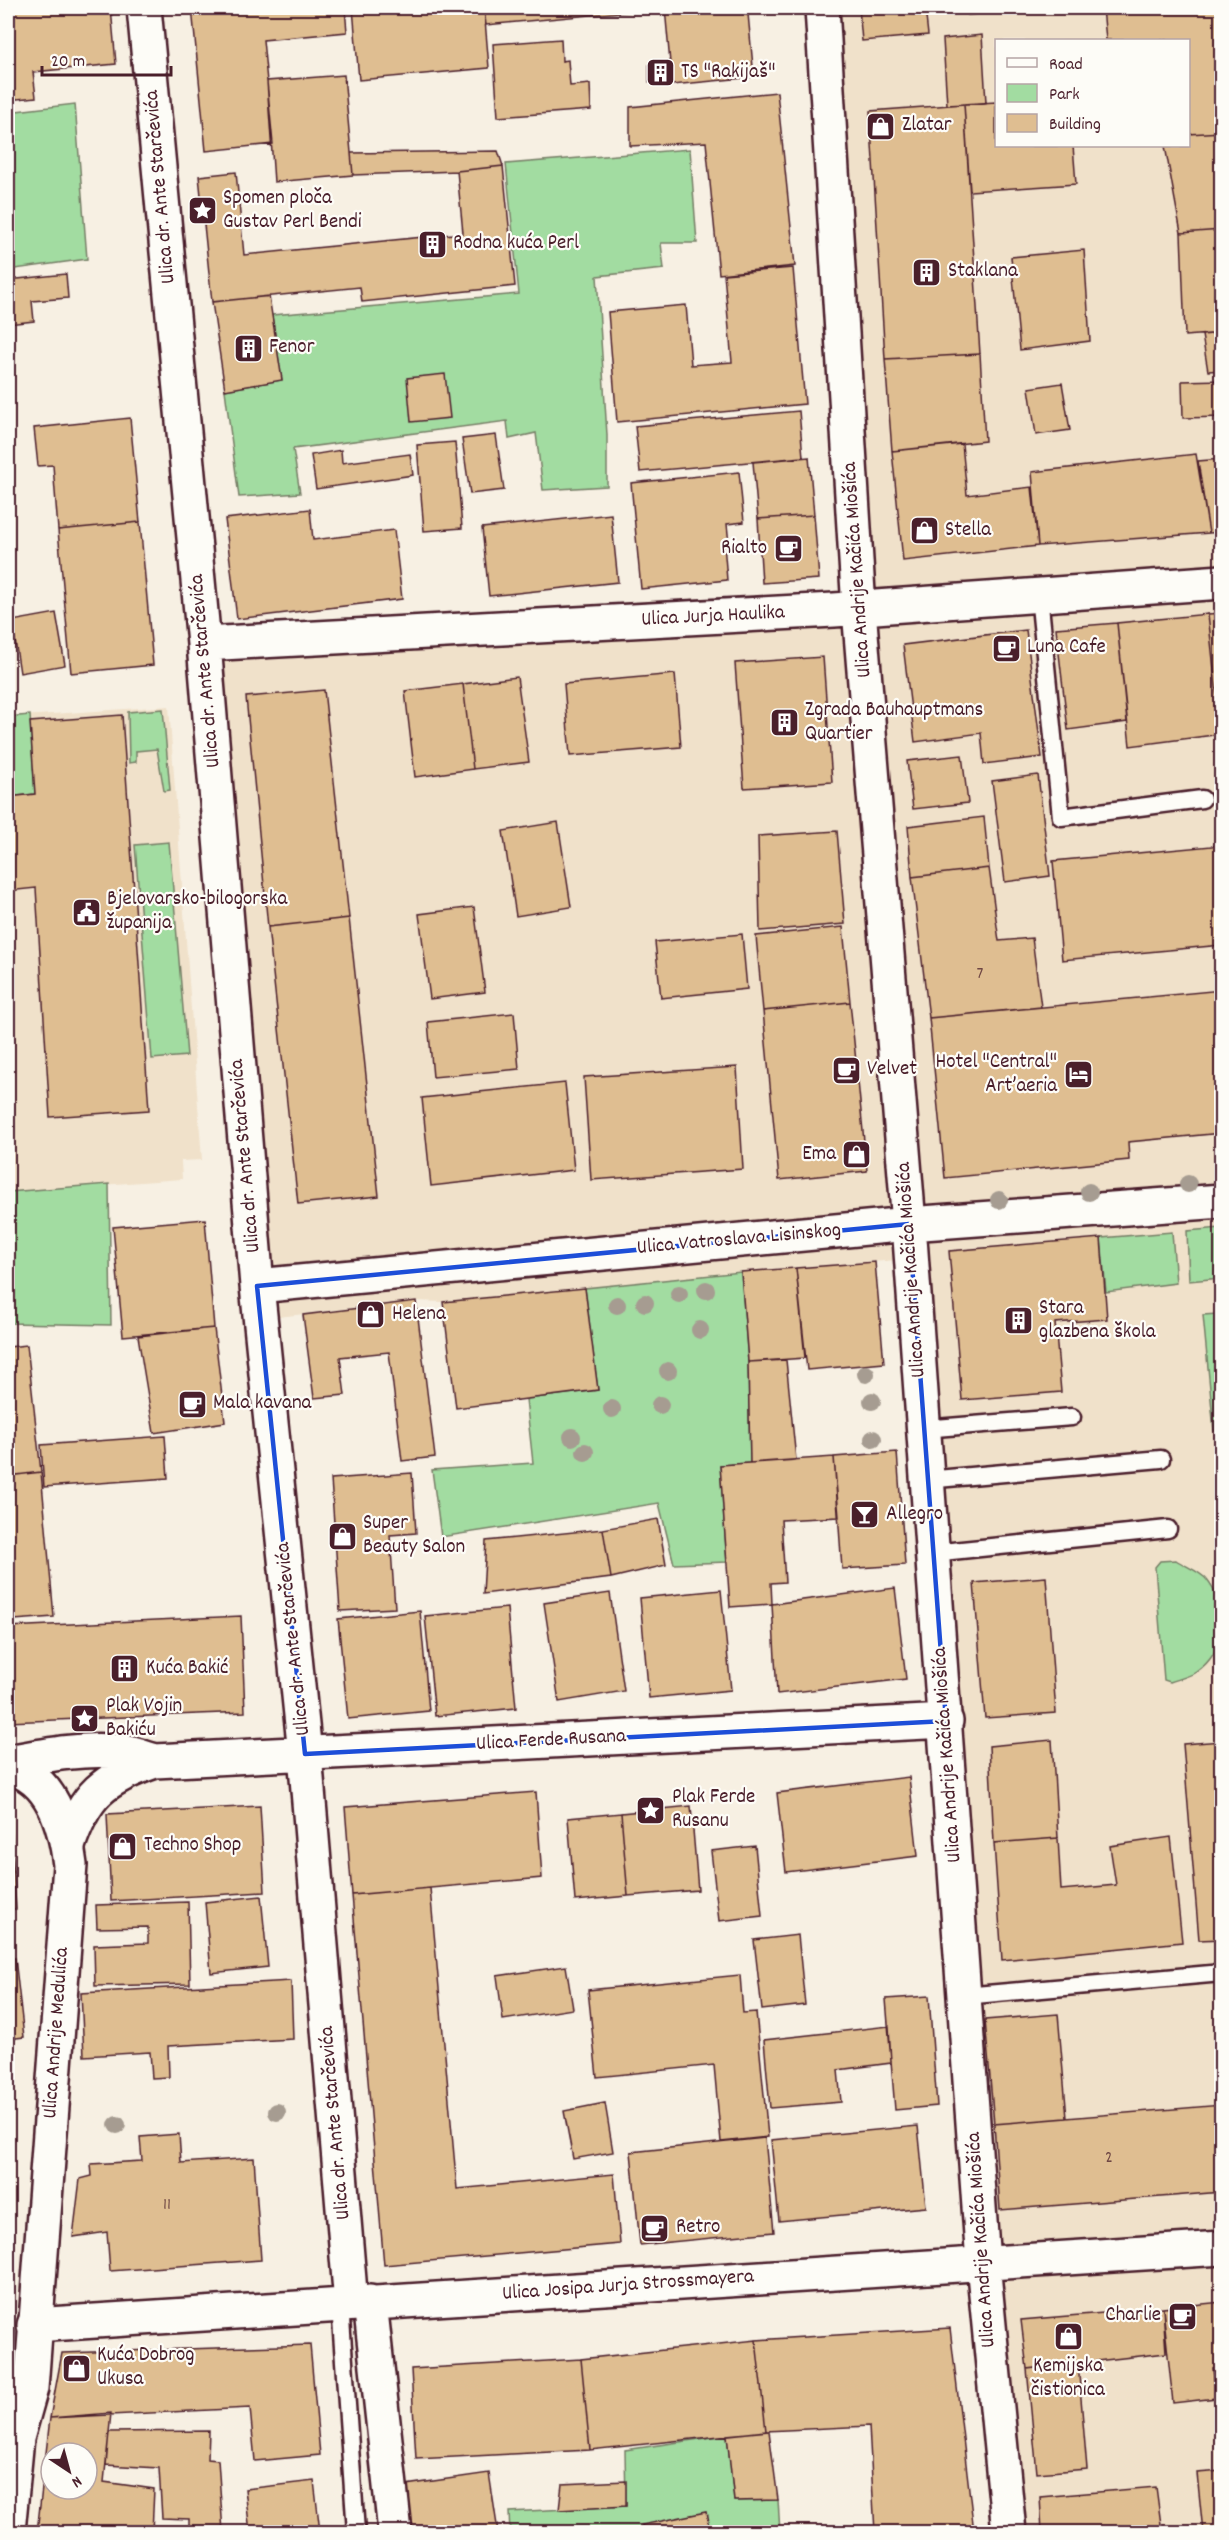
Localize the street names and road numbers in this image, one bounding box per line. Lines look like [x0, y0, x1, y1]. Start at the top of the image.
street label: Ulica dr. Ante Starčevića [137, 88, 184, 285]
street label: Ulica Andrije Kačića Miošića [835, 460, 880, 679]
street label: Ulica dr. Ante Starčevića [182, 572, 229, 769]
street label: Ulica Jurja Haulika [640, 598, 787, 636]
street label: Ulica dr. Ante Starčevića [222, 1057, 269, 1254]
street label: Ulica Andrije Kačića Miošića [889, 1160, 934, 1379]
street label: Ulica Vatroslava Lisinskog [636, 1216, 842, 1264]
street label: Ulica dr. Ante Starčevića [269, 1540, 319, 1737]
street label: Ulica Andrije Kačića Miošića [925, 1645, 970, 1864]
street label: Ulica Ferde Rusana [475, 1722, 628, 1760]
street label: Ulica Andrije Medulića [36, 1945, 78, 2120]
street label: Ulica dr. Ante Starčevića [312, 2024, 359, 2221]
street label: Ulica Andrije Kačića Miošića [959, 2130, 1004, 2349]
street label: Ulica Josipa Jurja Strossmayera [501, 2262, 756, 2310]

